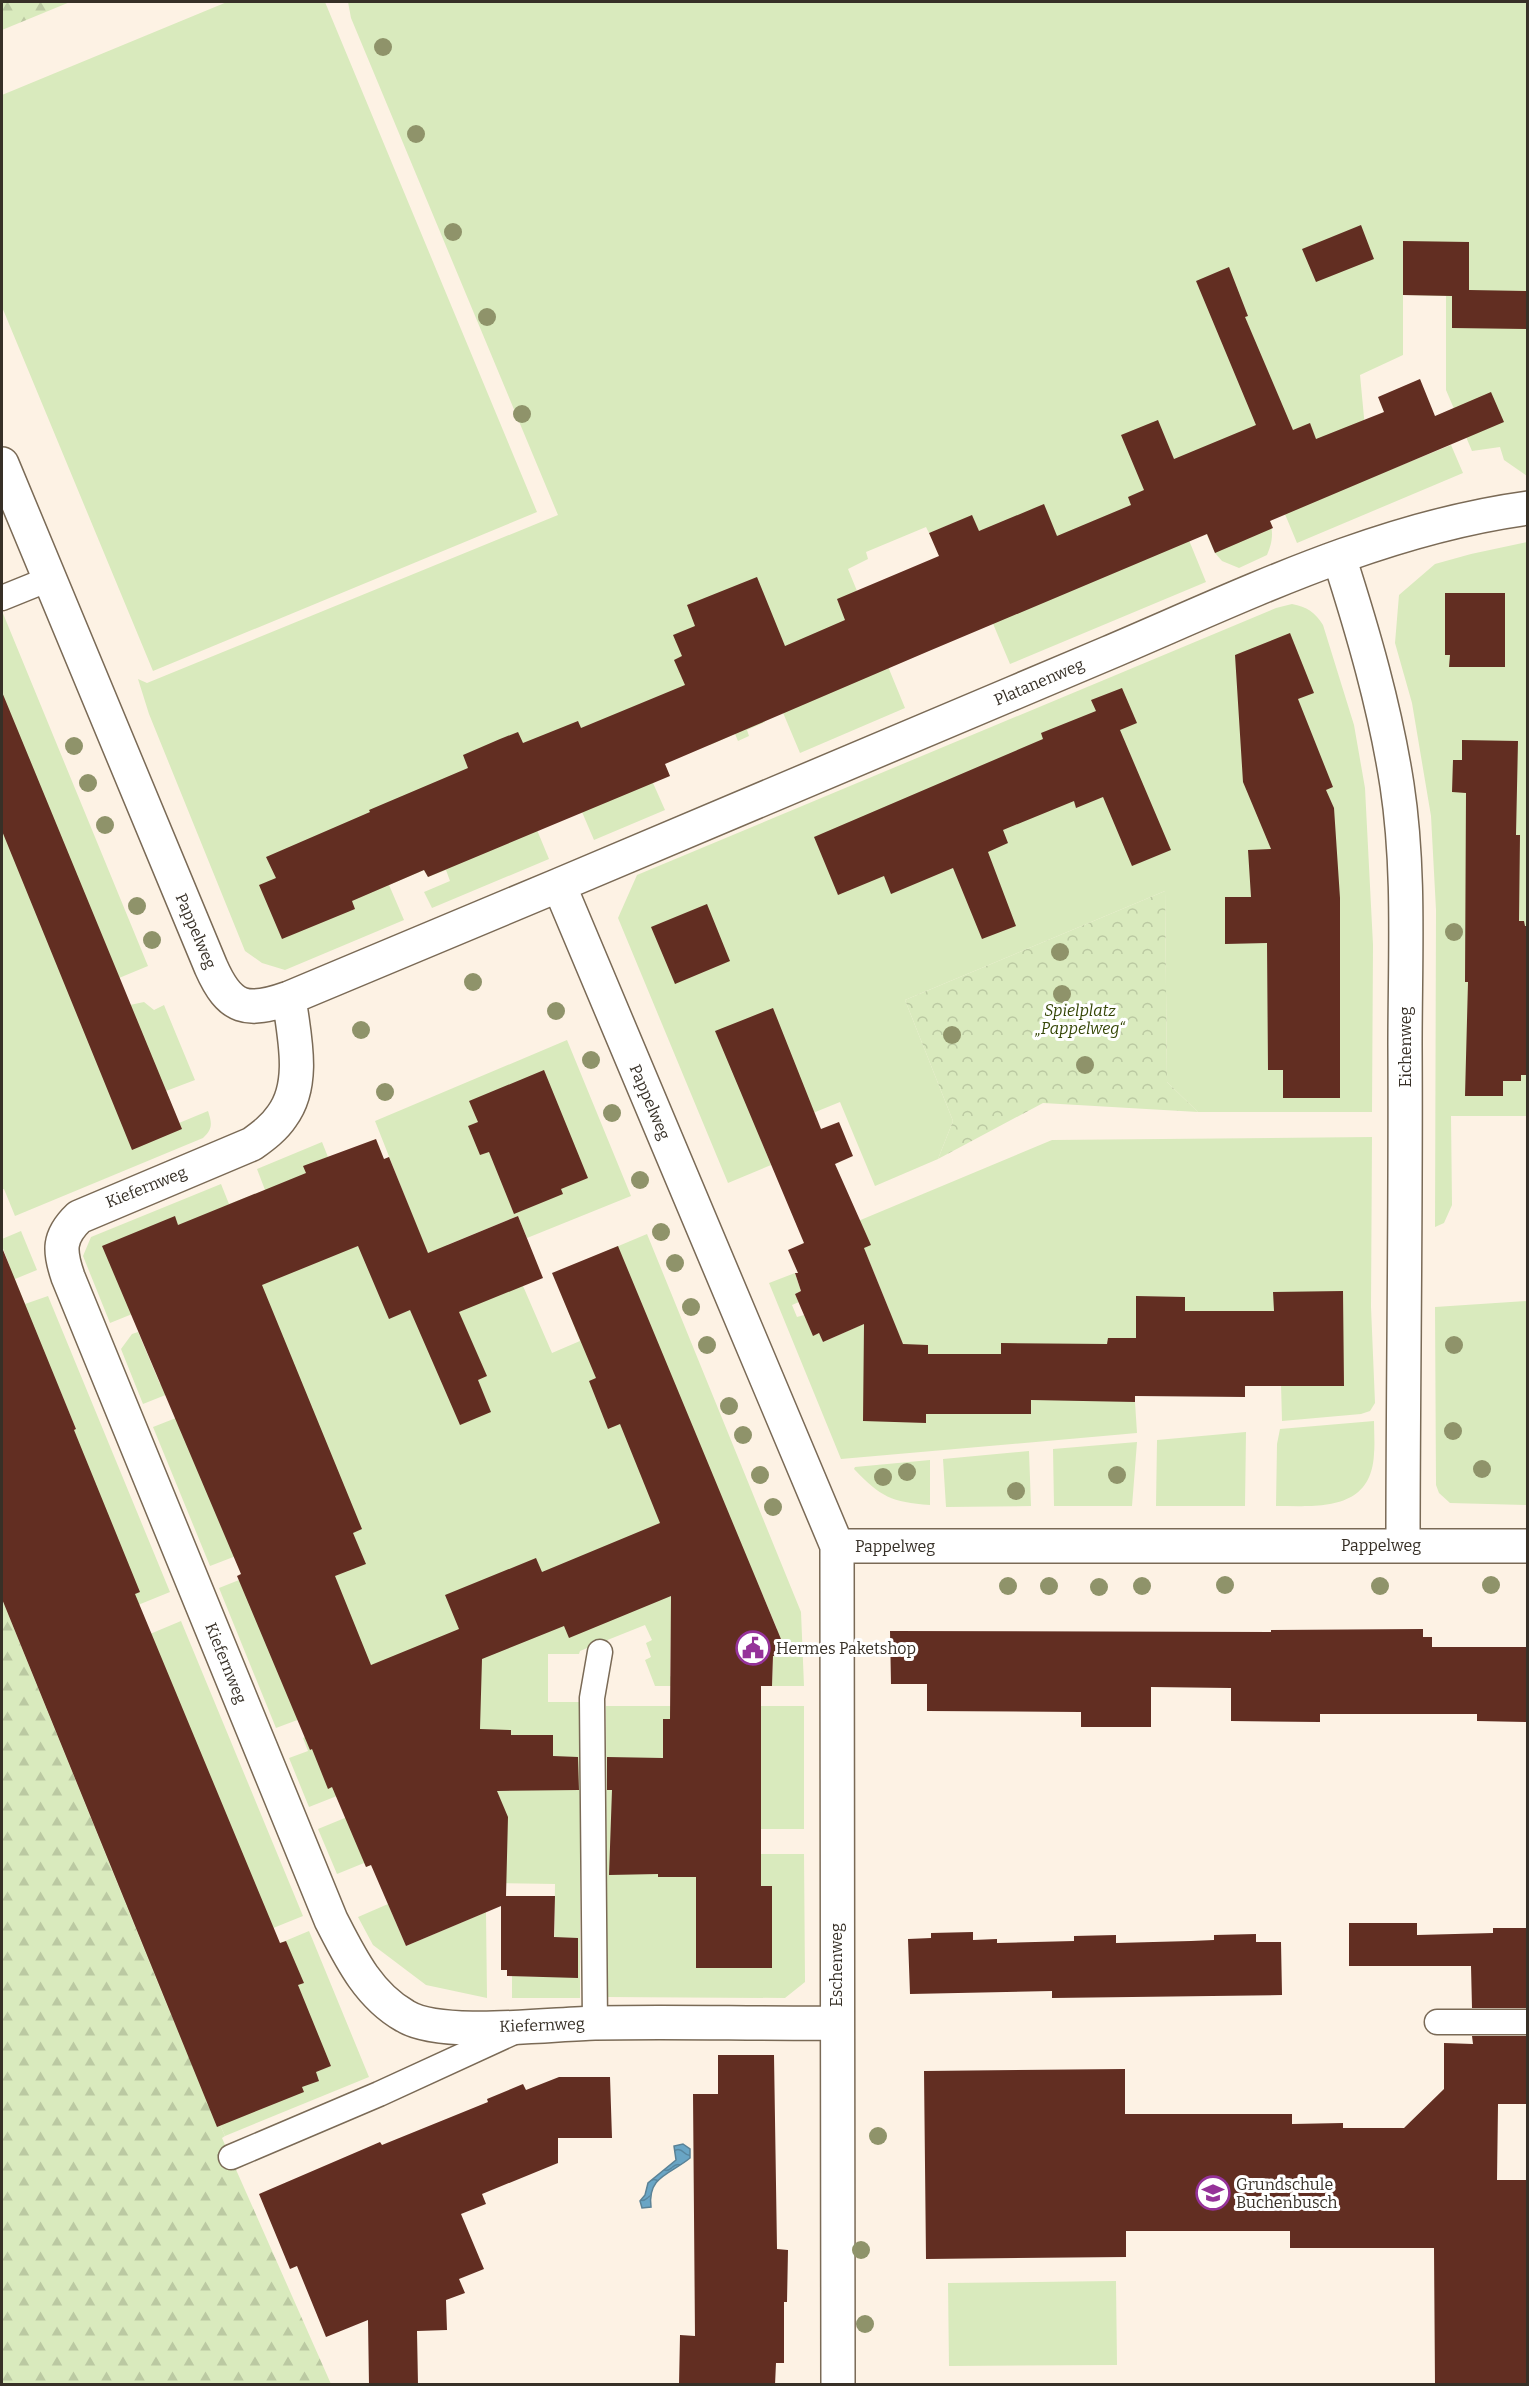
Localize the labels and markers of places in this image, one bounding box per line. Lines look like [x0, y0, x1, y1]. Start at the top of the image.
public building icon: Hermes Paketshop [735, 1630, 771, 1666]
place label: Hermes Paketshop [776, 1639, 916, 1658]
school or university icon: Grundschule Buchenbusch [1195, 2175, 1231, 2211]
place label: Grundschule Buchenbusch [1236, 2175, 1337, 2212]

